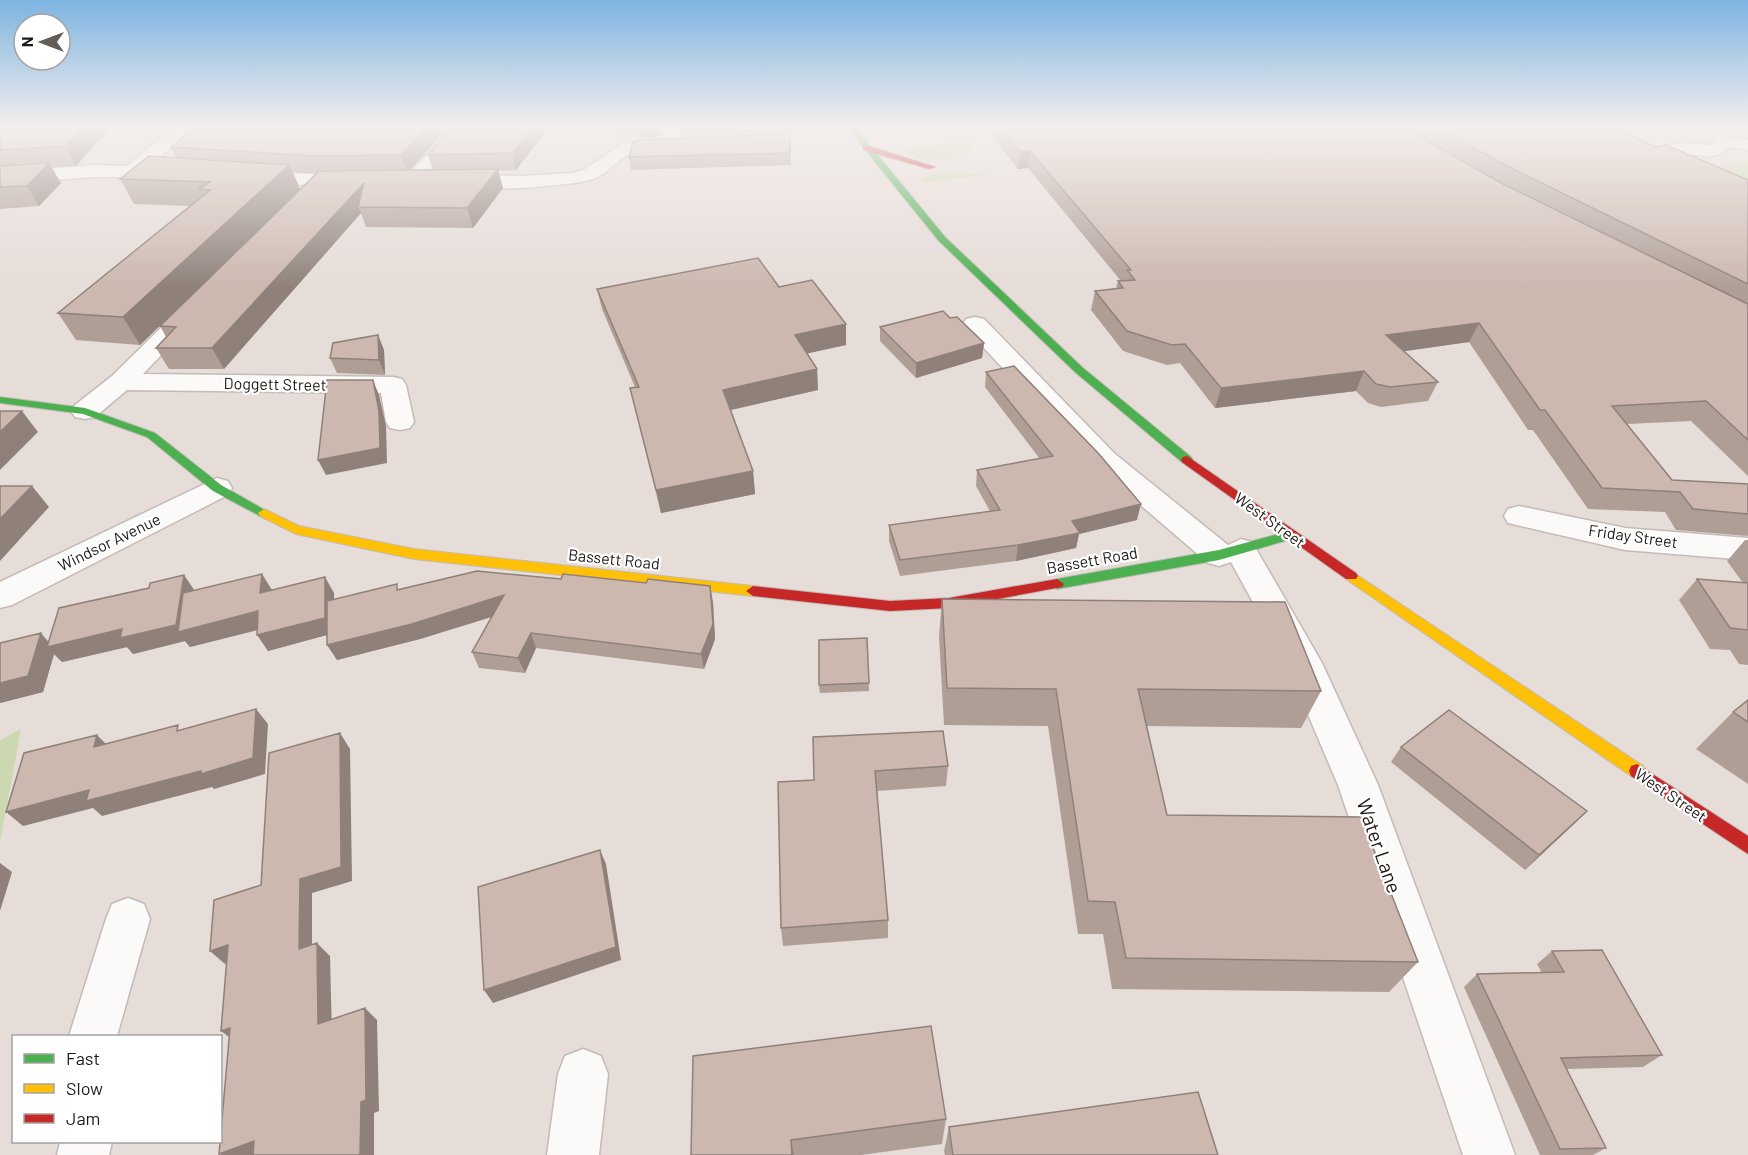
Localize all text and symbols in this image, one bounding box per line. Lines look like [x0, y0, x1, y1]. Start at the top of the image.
north arrow [12, 12, 72, 72]
text: N [17, 37, 36, 47]
street label: Doggett Street [224, 373, 327, 394]
street label: West Street [1232, 488, 1309, 551]
street label: Windsor Avenue [54, 509, 163, 575]
street label: Friday Street [1587, 520, 1679, 551]
street label: Bassett Road [1045, 542, 1139, 577]
street label: Bassett Road [567, 544, 661, 573]
street label: West Street [1632, 764, 1711, 825]
street label: Water Lane [1353, 795, 1407, 896]
legend [12, 1035, 222, 1143]
text: Fast [66, 1047, 100, 1069]
text: Slow [66, 1077, 103, 1099]
text: Jam [66, 1107, 100, 1129]

